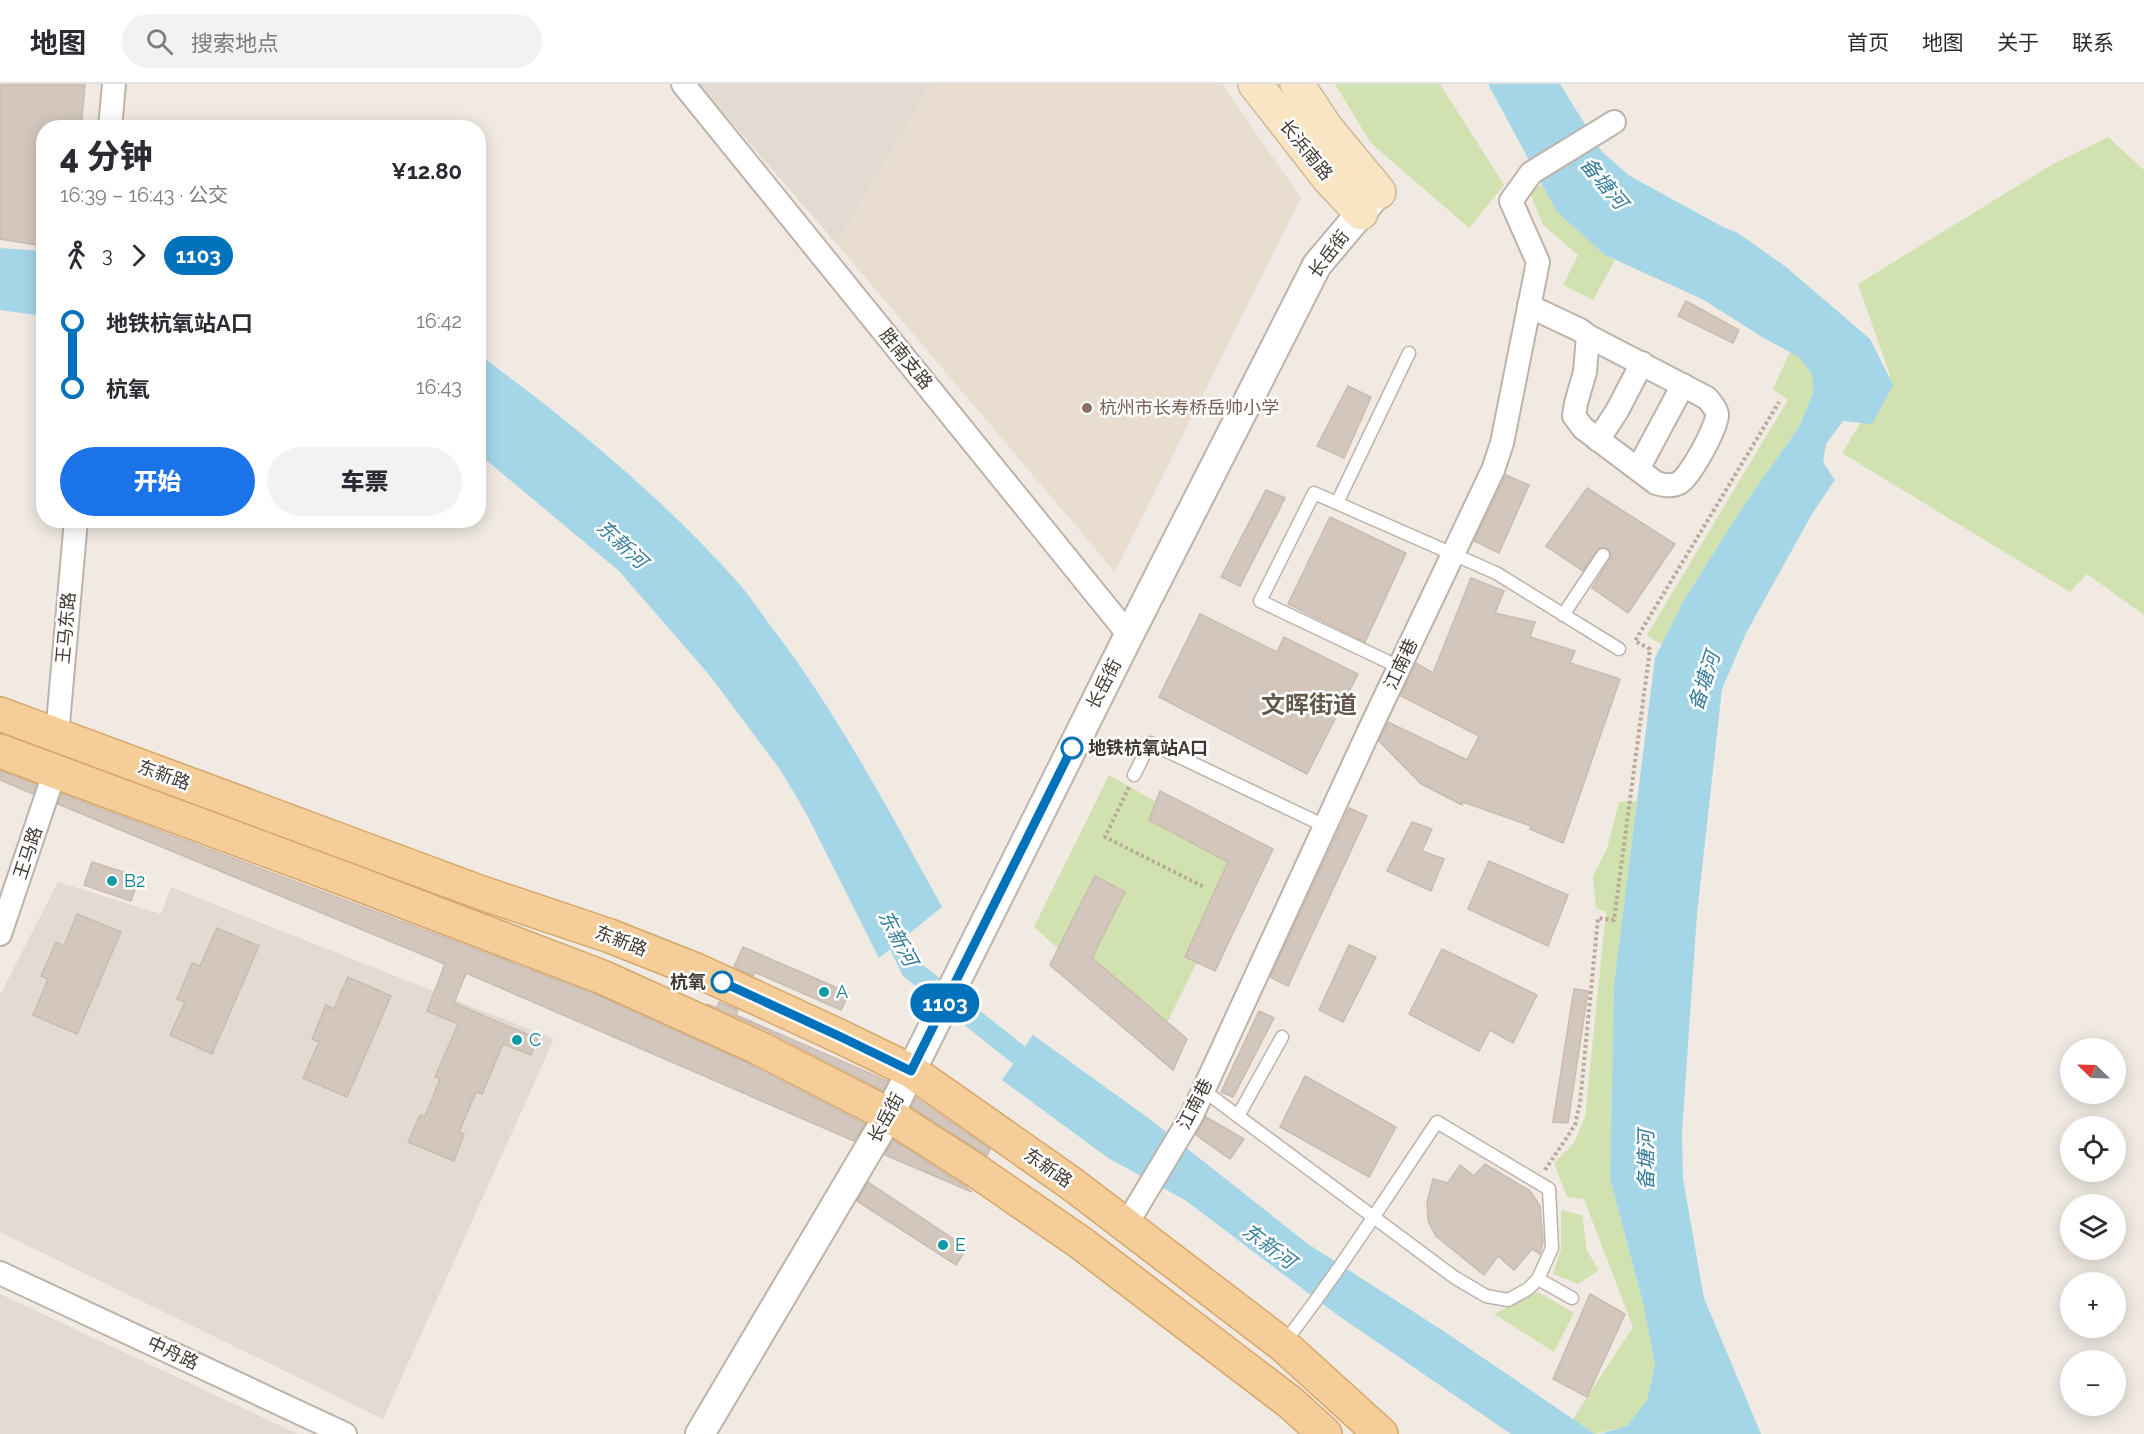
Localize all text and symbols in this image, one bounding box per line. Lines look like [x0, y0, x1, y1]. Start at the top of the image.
search box [122, 14, 542, 68]
icon: search [143, 25, 176, 58]
text: 地图 [30, 27, 86, 60]
text: 搜索地点 [191, 30, 279, 56]
text: 首页 [1847, 30, 1889, 55]
text: 地图 [1922, 30, 1964, 55]
text: 关于 [1997, 30, 2039, 55]
text: 联系 [2072, 30, 2114, 55]
street label: 长浜南路 [1276, 115, 1337, 184]
text: 4 分钟 [60, 137, 153, 176]
water label: 备塘河 [1576, 152, 1635, 217]
text: ¥12.80 [391, 158, 462, 184]
text: 16:39 – 16:43 · 公交 [60, 183, 228, 207]
street label: 长岳街 [1304, 226, 1353, 282]
icon: walk [60, 239, 93, 272]
icon: forward [122, 239, 155, 272]
text: 3 [102, 243, 113, 267]
text: 1103 [176, 243, 221, 268]
text: 16:42 [416, 309, 462, 333]
text: 地铁杭氧站A口 [106, 310, 253, 336]
street label: 胜南支路 [876, 324, 937, 393]
text: 16:43 [416, 375, 462, 399]
text: 杭氧 [106, 376, 150, 402]
place label: 杭州市长寿桥岳帅小学 [1099, 397, 1279, 418]
marker: 杭州市长寿桥岳帅小学 [1080, 401, 1094, 415]
button: 开始 [60, 447, 255, 516]
button: 车票 [267, 447, 462, 516]
water label: 东新河 [592, 515, 655, 576]
street label: 王马东路 [52, 591, 79, 665]
street label: 江南巷 [1380, 635, 1421, 693]
water label: 备塘河 [1683, 645, 1726, 713]
street label: 长岳街 [1082, 655, 1125, 713]
district label: 文晖街道 [1261, 690, 1357, 719]
marker: 地铁杭氧站A口 [1061, 737, 1083, 759]
place label: 地铁杭氧站A口 [1088, 737, 1208, 758]
street label: 东新路 [135, 755, 193, 794]
street label: 王马路 [9, 824, 46, 882]
place label: B2 [124, 870, 145, 891]
marker: B2 [105, 874, 119, 888]
water label: 东新河 [873, 906, 925, 974]
street label: 东新路 [592, 921, 650, 960]
place label: 杭氧 [670, 971, 706, 992]
marker: 杭氧 [711, 971, 733, 993]
place label: A [836, 981, 848, 1002]
line badge: 1103 [903, 984, 987, 1022]
marker: A [817, 985, 831, 999]
text: 1103 [922, 991, 968, 1016]
place label: C [529, 1029, 541, 1050]
marker: C [510, 1033, 524, 1047]
north arrow [2060, 1038, 2126, 1104]
map controls [2060, 1038, 2126, 1416]
street label: 江南巷 [1173, 1075, 1216, 1133]
street label: 长岳街 [863, 1089, 908, 1146]
button: locate [2060, 1116, 2126, 1182]
water label: 备塘河 [1634, 1126, 1658, 1190]
street label: 东新路 [1020, 1144, 1076, 1192]
button: layers [2060, 1194, 2126, 1260]
water label: 东新河 [1238, 1218, 1303, 1276]
place label: E [955, 1234, 966, 1255]
marker: E [936, 1238, 950, 1252]
button: + [2060, 1272, 2126, 1338]
street label: 中舟路 [144, 1332, 202, 1373]
button: − [2060, 1350, 2126, 1416]

